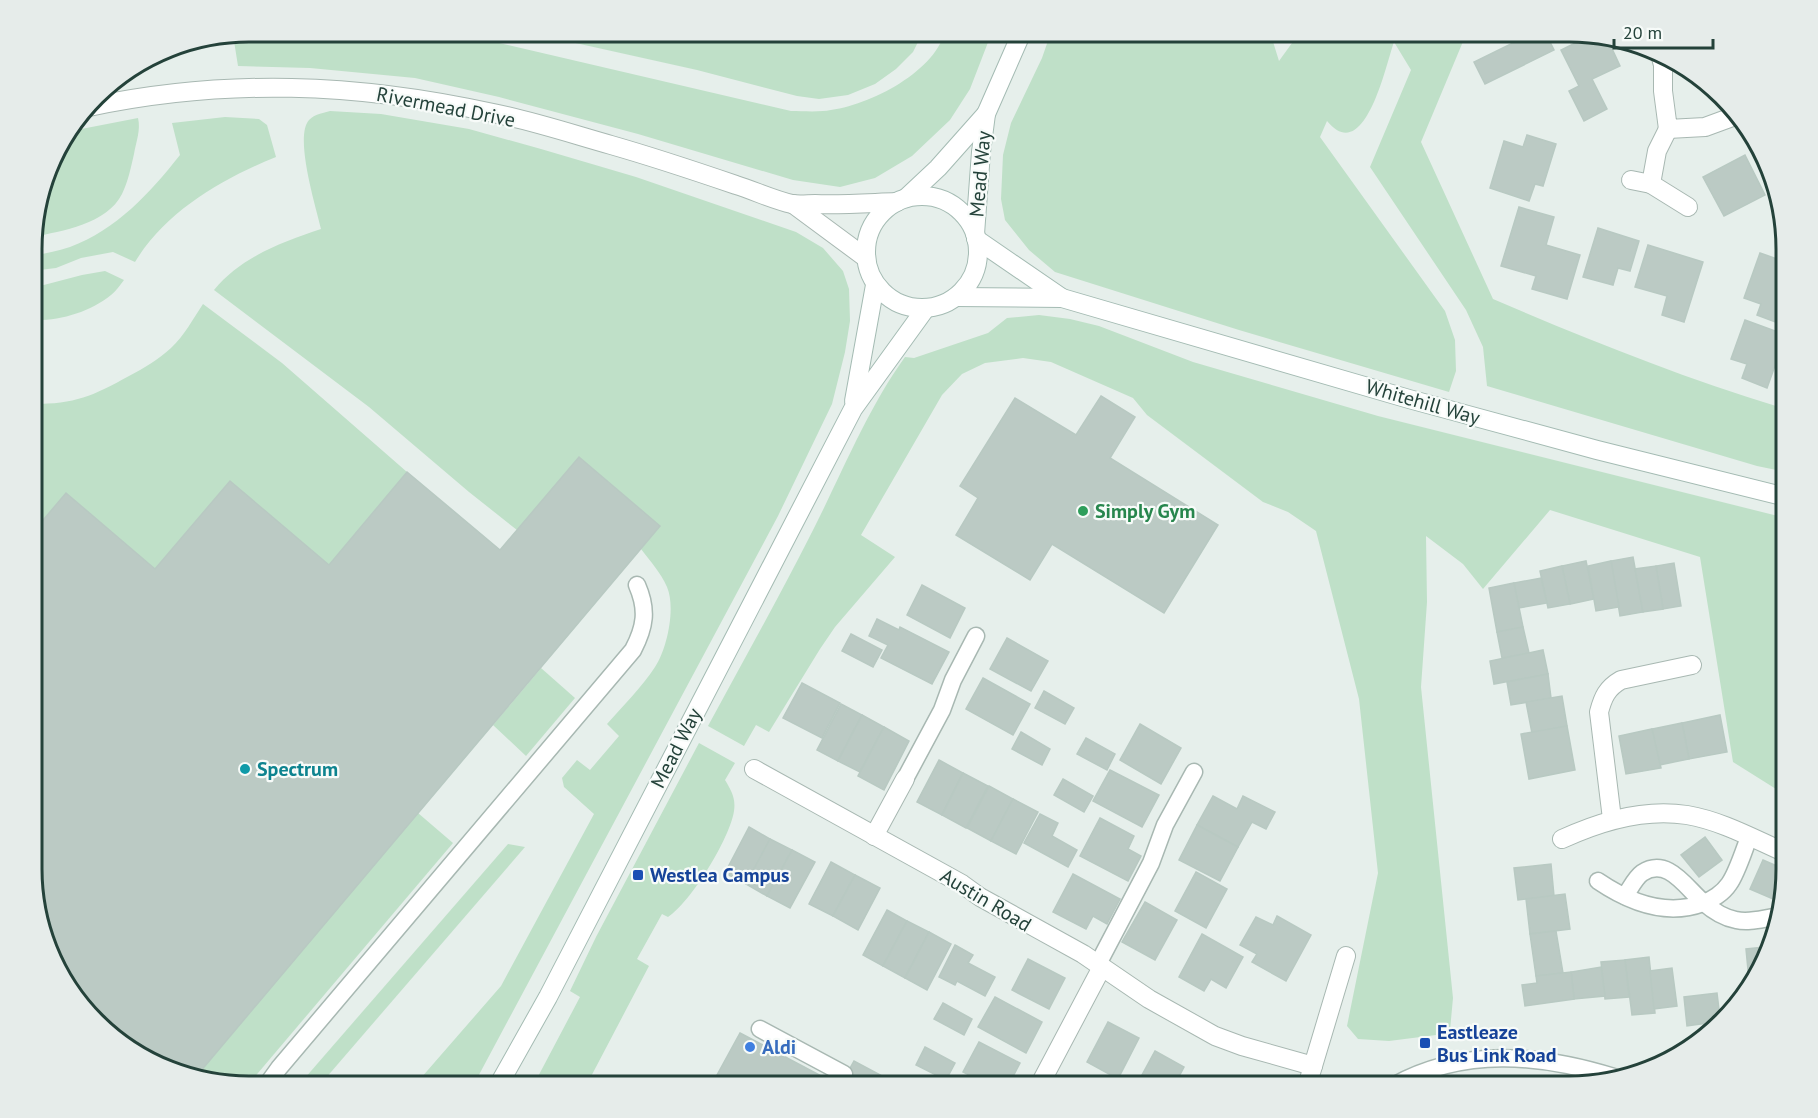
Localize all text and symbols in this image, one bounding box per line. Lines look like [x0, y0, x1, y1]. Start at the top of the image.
scale bar [1614, 12, 1713, 50]
text: 20 m [1623, 21, 1662, 44]
street label: Rivermead Drive [374, 81, 518, 133]
street label: Mead Way [963, 129, 997, 218]
street label: Whitehill Way [1363, 373, 1484, 431]
place label: Simply Gym [1095, 498, 1195, 524]
marker: Simply Gym [1076, 504, 1090, 518]
street label: Mead Way [645, 703, 708, 792]
place label: Spectrum [257, 756, 338, 782]
marker: Spectrum [238, 762, 252, 776]
place label: Westlea Campus [650, 862, 790, 888]
street label: Austin Road [936, 863, 1036, 937]
marker: Westlea Campus [631, 868, 645, 882]
place label: Eastleaze Bus Link Road [1437, 1019, 1556, 1068]
place label: Aldi [762, 1034, 796, 1060]
marker: Eastleaze Bus Link Road [1418, 1036, 1432, 1050]
marker: Aldi [743, 1040, 757, 1054]

